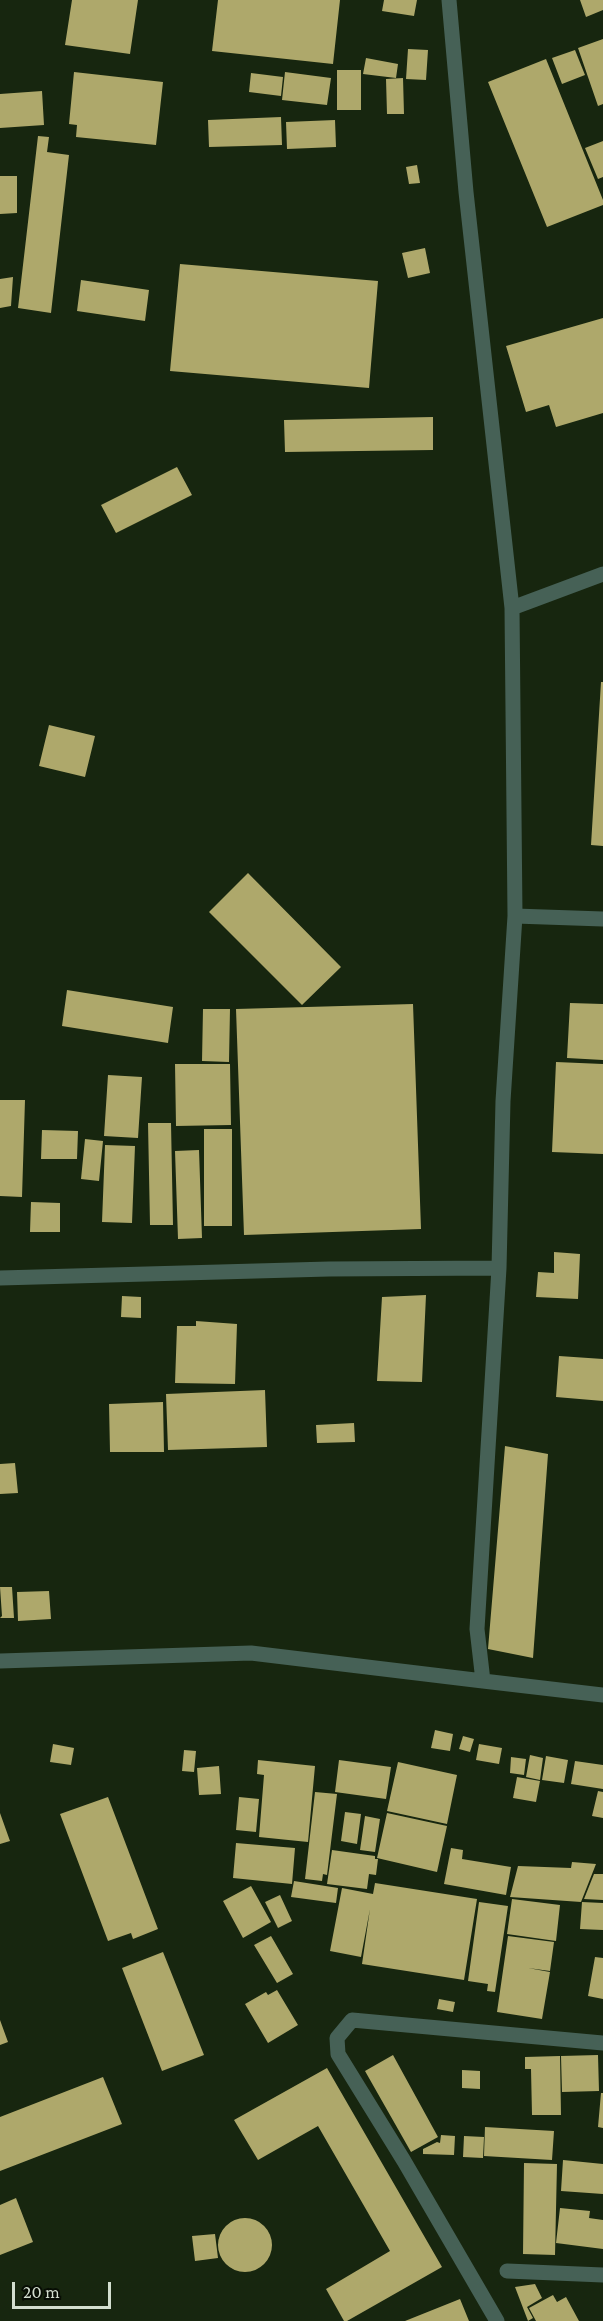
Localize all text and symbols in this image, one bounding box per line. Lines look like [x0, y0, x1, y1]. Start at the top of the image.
scale bar [15, 2270, 114, 2308]
text: 20 m [23, 2282, 60, 2302]

